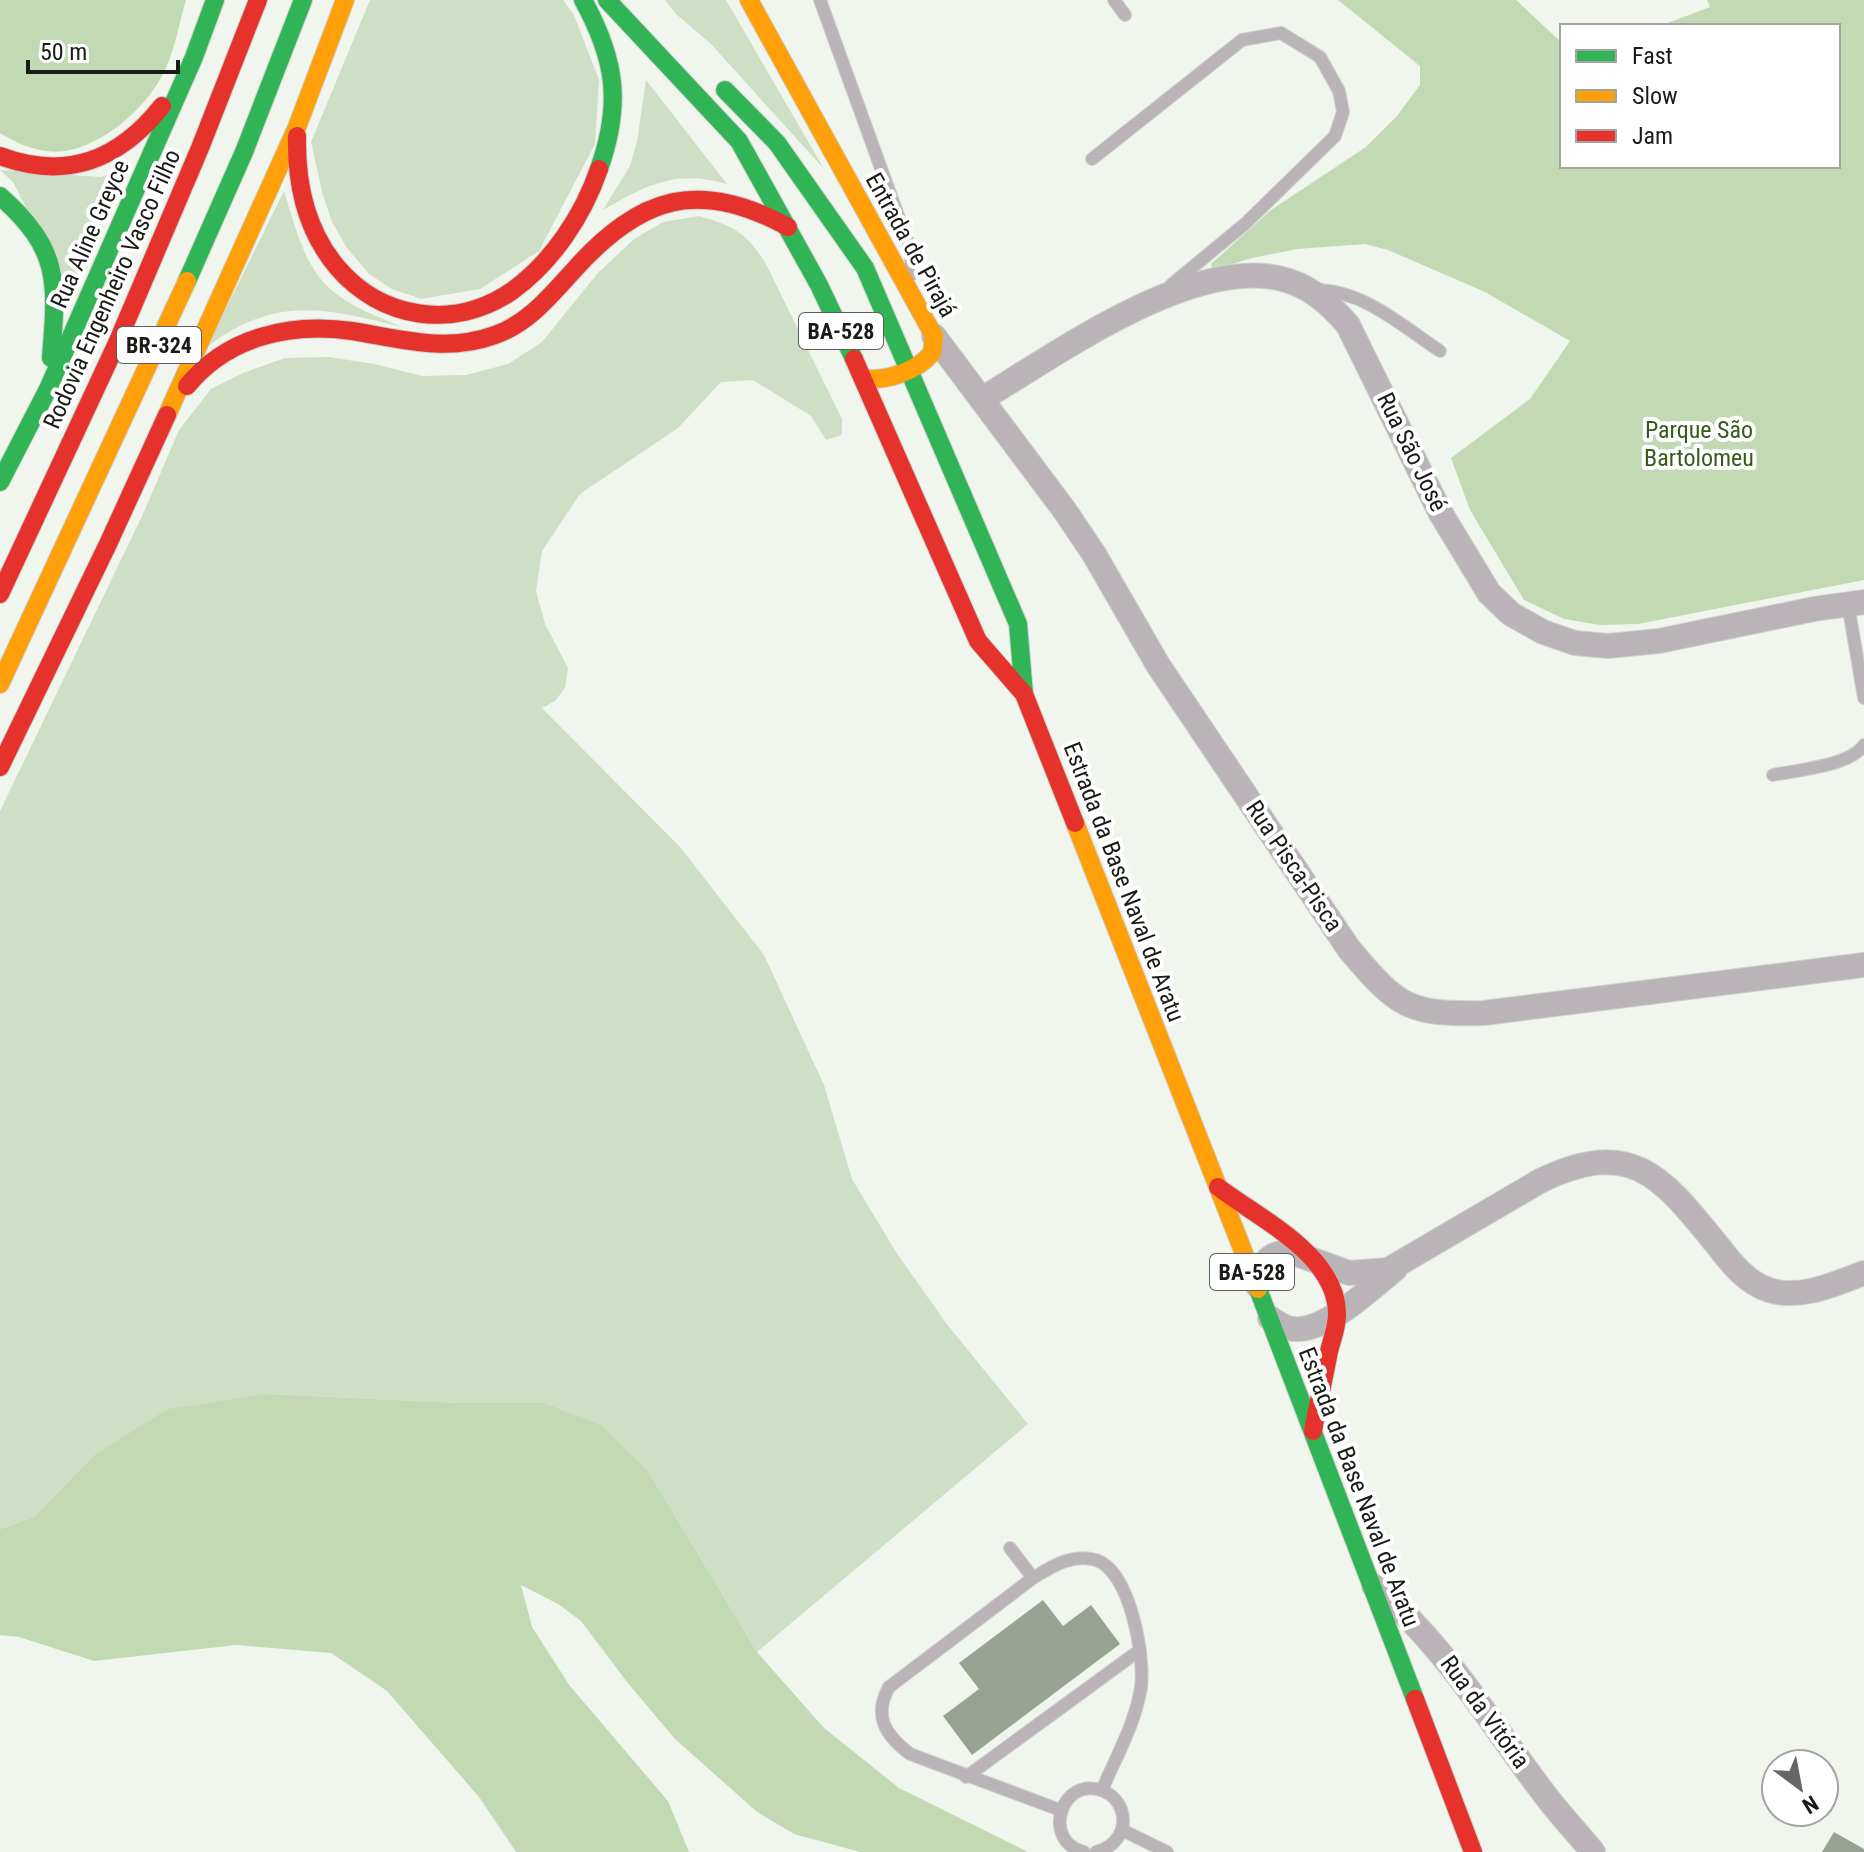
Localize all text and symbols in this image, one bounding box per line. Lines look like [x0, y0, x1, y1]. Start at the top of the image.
scale bar [28, 24, 178, 74]
legend [1560, 24, 1840, 168]
text: 50 m [40, 38, 87, 66]
text: Fast [1632, 42, 1673, 70]
text: Slow [1632, 82, 1678, 110]
text: Jam [1632, 122, 1673, 150]
street label: Rodovia Engenheiro Vasco Filho [38, 145, 186, 433]
street label: Rua Aline Greyce [45, 156, 135, 312]
street label: Entrada de Pirajá [860, 168, 962, 322]
road number: BA-528 [799, 313, 883, 349]
road number: BR-324 [117, 327, 201, 363]
street label: Rua São José [1371, 388, 1453, 516]
park label: Parque São Bartolomeu [1644, 416, 1754, 472]
street label: Estrada da Base Naval de Aratu [1058, 738, 1190, 1026]
street label: Rua Pisca-Pisca [1240, 795, 1348, 937]
road number: BA-528 [1210, 1254, 1294, 1290]
street label: Estrada da Base Naval de Aratu [1293, 1343, 1425, 1631]
street label: Rua da Vitória [1435, 1650, 1535, 1774]
north arrow [1760, 1748, 1840, 1828]
text: N [1798, 1790, 1823, 1819]

